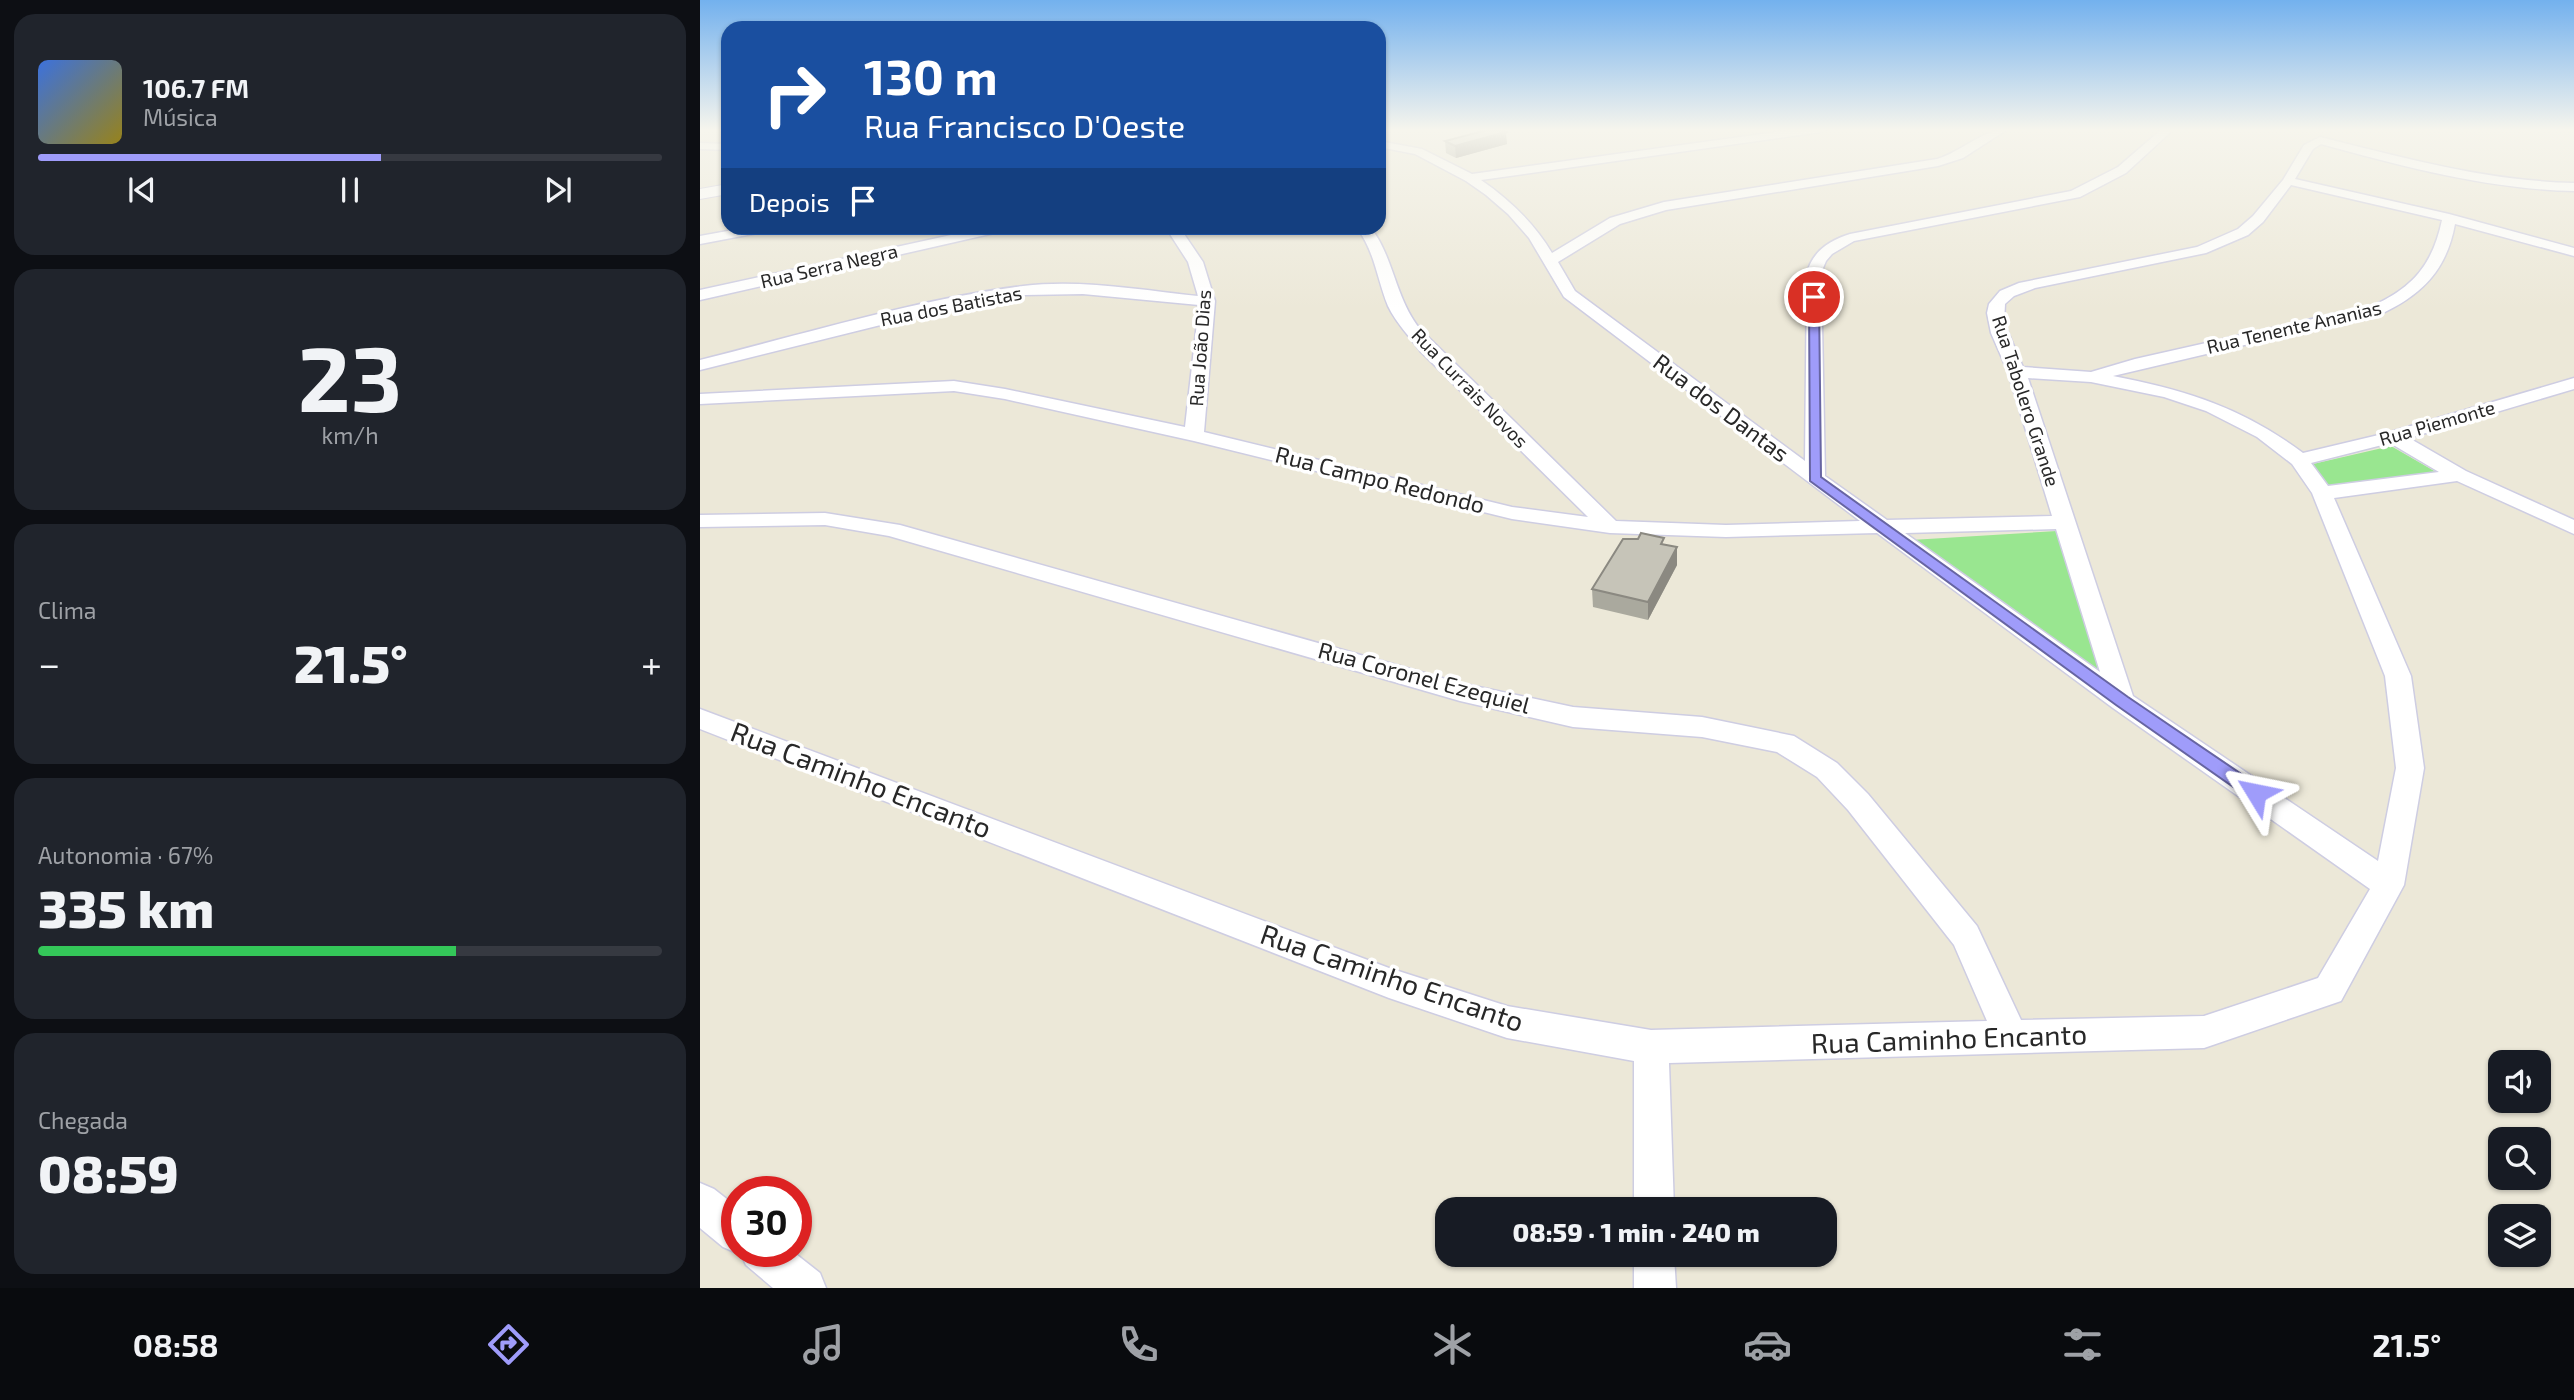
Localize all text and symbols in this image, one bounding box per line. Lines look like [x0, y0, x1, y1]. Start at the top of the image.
text: 130 m [864, 46, 998, 105]
icon: right [749, 49, 840, 140]
text: 106.7 FM [143, 72, 249, 103]
text: Música [143, 103, 218, 131]
text: Rua Francisco D'Oeste [864, 106, 1185, 144]
icon: previous [123, 171, 161, 209]
icon: pause [331, 171, 369, 209]
icon: next [539, 171, 577, 209]
icon: arrive [844, 182, 882, 220]
text: Depois [749, 186, 830, 217]
street label: Rua Serra Negra [758, 239, 900, 292]
pin [1784, 267, 1844, 327]
icon: arrive [1795, 278, 1833, 316]
street label: Rua dos Batistas [878, 280, 1024, 331]
street label: Rua João Dias [1184, 289, 1215, 407]
street label: Rua Tenente Ananias [2204, 295, 2383, 358]
street label: Rua Tabolero Grande [1988, 312, 2065, 489]
text: 23 [298, 321, 402, 430]
street label: Rua Currais Novos [1407, 323, 1533, 452]
street label: Rua dos Dantas [1648, 347, 1795, 467]
street label: Rua Piemonte [2376, 395, 2497, 450]
text: km/h [321, 421, 379, 449]
street label: Rua Campo Redondo [1273, 439, 1488, 519]
text: Clima [38, 596, 96, 624]
text: 21.5° [294, 631, 408, 693]
street label: Rua Coronel Ezequiel [1315, 635, 1534, 719]
text: − [38, 640, 60, 686]
text: + [641, 640, 662, 686]
street label: Rua Caminho Encanto [726, 714, 996, 844]
position arrow [2219, 756, 2293, 830]
text: Autonomia · 67% [38, 841, 213, 869]
text: 335 km [38, 876, 214, 938]
street label: Rua Caminho Encanto [1256, 916, 1528, 1038]
street label: Rua Caminho Encanto [1810, 1016, 2088, 1060]
map controls [2488, 1050, 2551, 1267]
button: sound [2488, 1050, 2551, 1113]
text: Chegada [38, 1106, 128, 1134]
button: search [2488, 1127, 2551, 1190]
text: 08:59 [38, 1141, 179, 1203]
speed limit sign: 30 [721, 1176, 812, 1267]
button: layers [2488, 1204, 2551, 1267]
text: 08:59 · 1 min · 240 m [1512, 1216, 1760, 1247]
icon: directions [484, 1320, 533, 1369]
icon: music [799, 1320, 848, 1369]
icon: phone [1114, 1320, 1163, 1369]
icon: climate [1428, 1320, 1477, 1369]
icon: car [1743, 1320, 1792, 1369]
icon: filters [2058, 1320, 2107, 1369]
text: 08:58 [133, 1325, 219, 1363]
text: 21.5° [2372, 1325, 2441, 1363]

